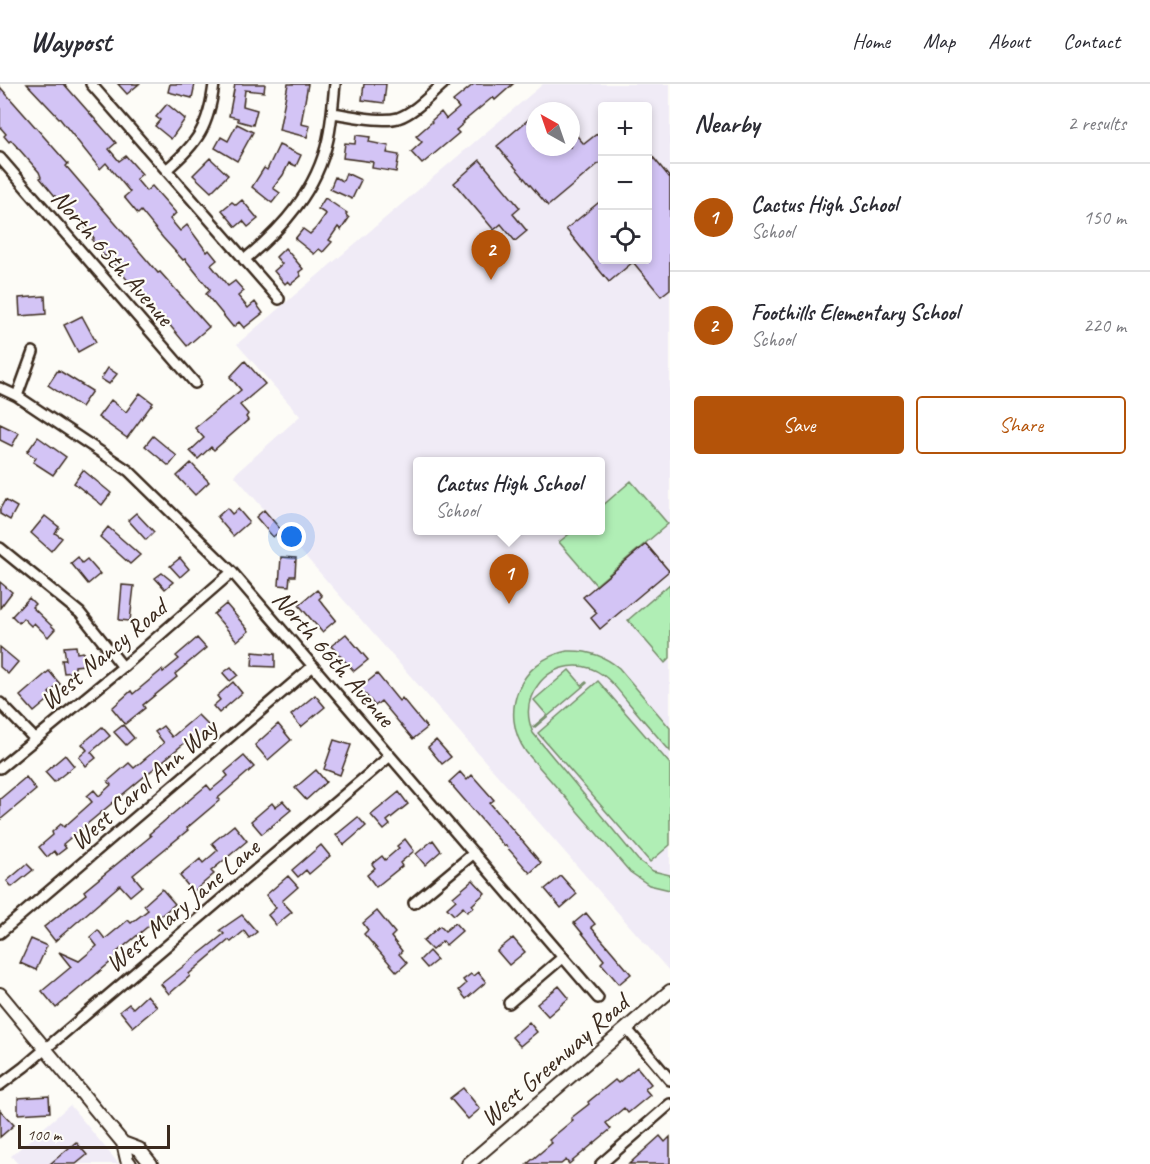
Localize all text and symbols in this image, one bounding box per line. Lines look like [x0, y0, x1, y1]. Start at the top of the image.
text: Waypost [30, 24, 111, 59]
text: Home [852, 28, 890, 54]
text: Map [923, 28, 955, 54]
text: About [988, 28, 1030, 54]
text: Contact [1063, 28, 1120, 54]
north arrow [526, 102, 580, 156]
map controls [598, 102, 652, 264]
button: + [598, 102, 652, 156]
text: Nearby [694, 107, 759, 140]
text: 2 results [1067, 111, 1126, 136]
button: − [598, 156, 652, 210]
street label: North 65th Avenue [44, 182, 182, 334]
text: Cactus High School [751, 191, 898, 219]
text: 1 [709, 205, 718, 230]
text: 150 m [1083, 205, 1126, 230]
button: locate [598, 210, 652, 264]
text: School [751, 219, 794, 244]
pin: 2 [472, 230, 510, 280]
text: Foothills Elementary School [751, 299, 959, 327]
text: 2 [709, 313, 718, 338]
text: 220 m [1083, 313, 1126, 338]
text: School [751, 327, 794, 352]
button: Save [694, 396, 904, 454]
button: Share [916, 396, 1126, 454]
popup [413, 457, 605, 535]
text: Cactus High School [436, 470, 582, 498]
text: School [436, 498, 479, 523]
your location [277, 522, 306, 551]
pin: 1 [490, 554, 528, 604]
street label: North 66th Avenue [265, 583, 403, 735]
street label: West Nancy Road [33, 589, 177, 717]
street label: West Carol Ann Way [63, 710, 225, 857]
street label: West Mary Jane Lane [98, 830, 267, 980]
street label: West Greenway Road [473, 984, 638, 1134]
scale bar [18, 1122, 170, 1150]
text: 100 m [27, 1125, 61, 1145]

